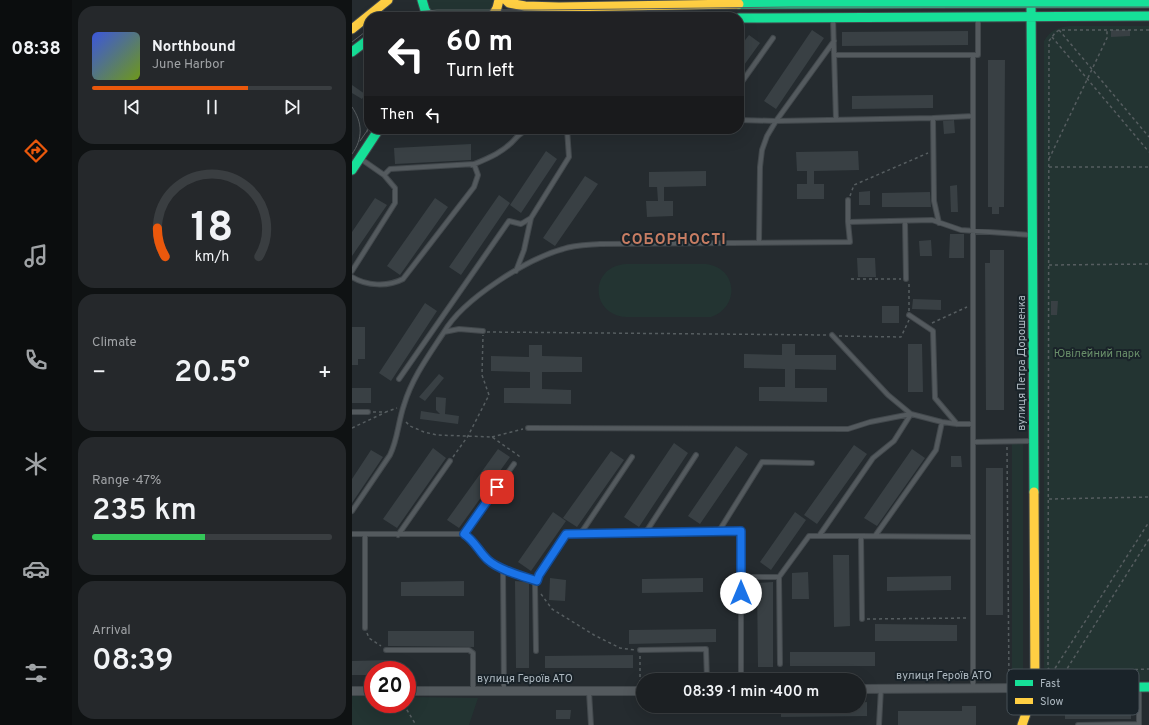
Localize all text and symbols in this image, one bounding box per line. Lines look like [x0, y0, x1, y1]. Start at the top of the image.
text: 60 m [446, 25, 513, 61]
icon: left [380, 28, 432, 80]
text: 08:38 [11, 38, 61, 61]
text: Northbound [152, 38, 236, 57]
text: June Harbor [152, 57, 225, 73]
text: Turn left [446, 60, 514, 83]
icon: previous [121, 96, 143, 118]
icon: pause [201, 96, 223, 118]
icon: next [281, 96, 303, 118]
icon: left [422, 104, 444, 126]
text: Then [380, 106, 414, 125]
icon: directions [22, 137, 50, 165]
text: 18 [191, 202, 233, 255]
district label: СОБОРНОСТІ [621, 231, 727, 250]
icon: music [22, 242, 50, 270]
text: km/h [195, 247, 229, 265]
street label: вулиця Петра Дорошенка [1015, 295, 1029, 431]
text: Climate [92, 335, 137, 351]
icon: phone [22, 346, 50, 374]
park label: Ювілейний парк [1054, 347, 1140, 361]
text: 20.5° [174, 355, 250, 392]
text: − [92, 360, 106, 387]
text: + [318, 360, 332, 387]
icon: climate [22, 450, 50, 478]
pin [480, 470, 514, 504]
text: Range · 47% [92, 473, 161, 489]
icon: arrive [486, 476, 508, 498]
text: 235 km [92, 493, 197, 530]
icon: car [22, 555, 50, 583]
position arrow [720, 572, 762, 614]
text: Arrival [92, 623, 131, 639]
text: 08:39 [92, 643, 173, 680]
icon: filters [22, 659, 50, 687]
speed limit sign: 20 [364, 661, 416, 713]
street label: вулиця Героїв АТО [896, 669, 992, 683]
legend [1007, 669, 1139, 715]
street label: вулиця Героїв АТО [477, 672, 573, 686]
text: Fast [1040, 677, 1060, 691]
text: 08:39 · 1 min · 400 m [683, 683, 819, 702]
text: Slow [1040, 695, 1063, 709]

